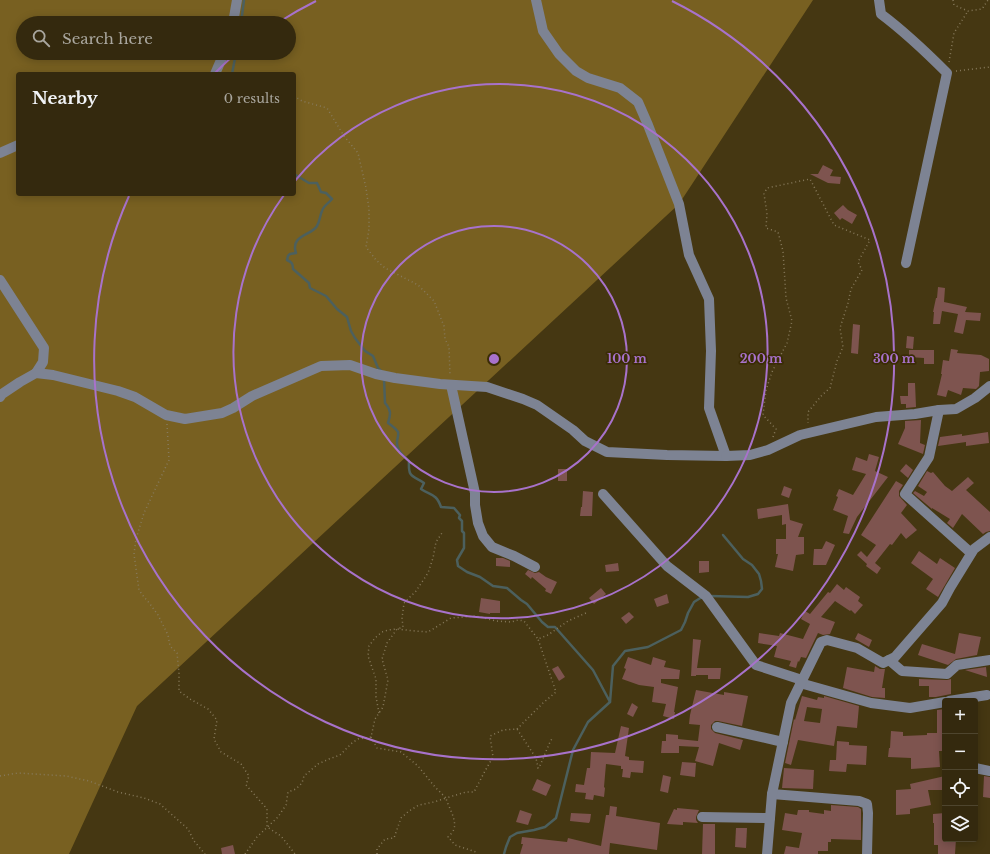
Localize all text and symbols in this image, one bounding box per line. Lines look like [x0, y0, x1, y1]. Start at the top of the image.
search box [16, 16, 296, 60]
icon: search [30, 27, 52, 49]
text: Search here [62, 29, 153, 48]
text: Nearby [32, 88, 98, 109]
text: 0 results [224, 90, 280, 107]
text: 100 m [607, 351, 648, 366]
text: 200 m [740, 351, 783, 366]
text: 300 m [873, 351, 916, 366]
centre of rings [487, 352, 501, 366]
map controls [942, 698, 978, 842]
button: + [942, 698, 978, 734]
button: − [942, 734, 978, 770]
button: locate [942, 770, 978, 806]
button: layers [942, 806, 978, 842]

